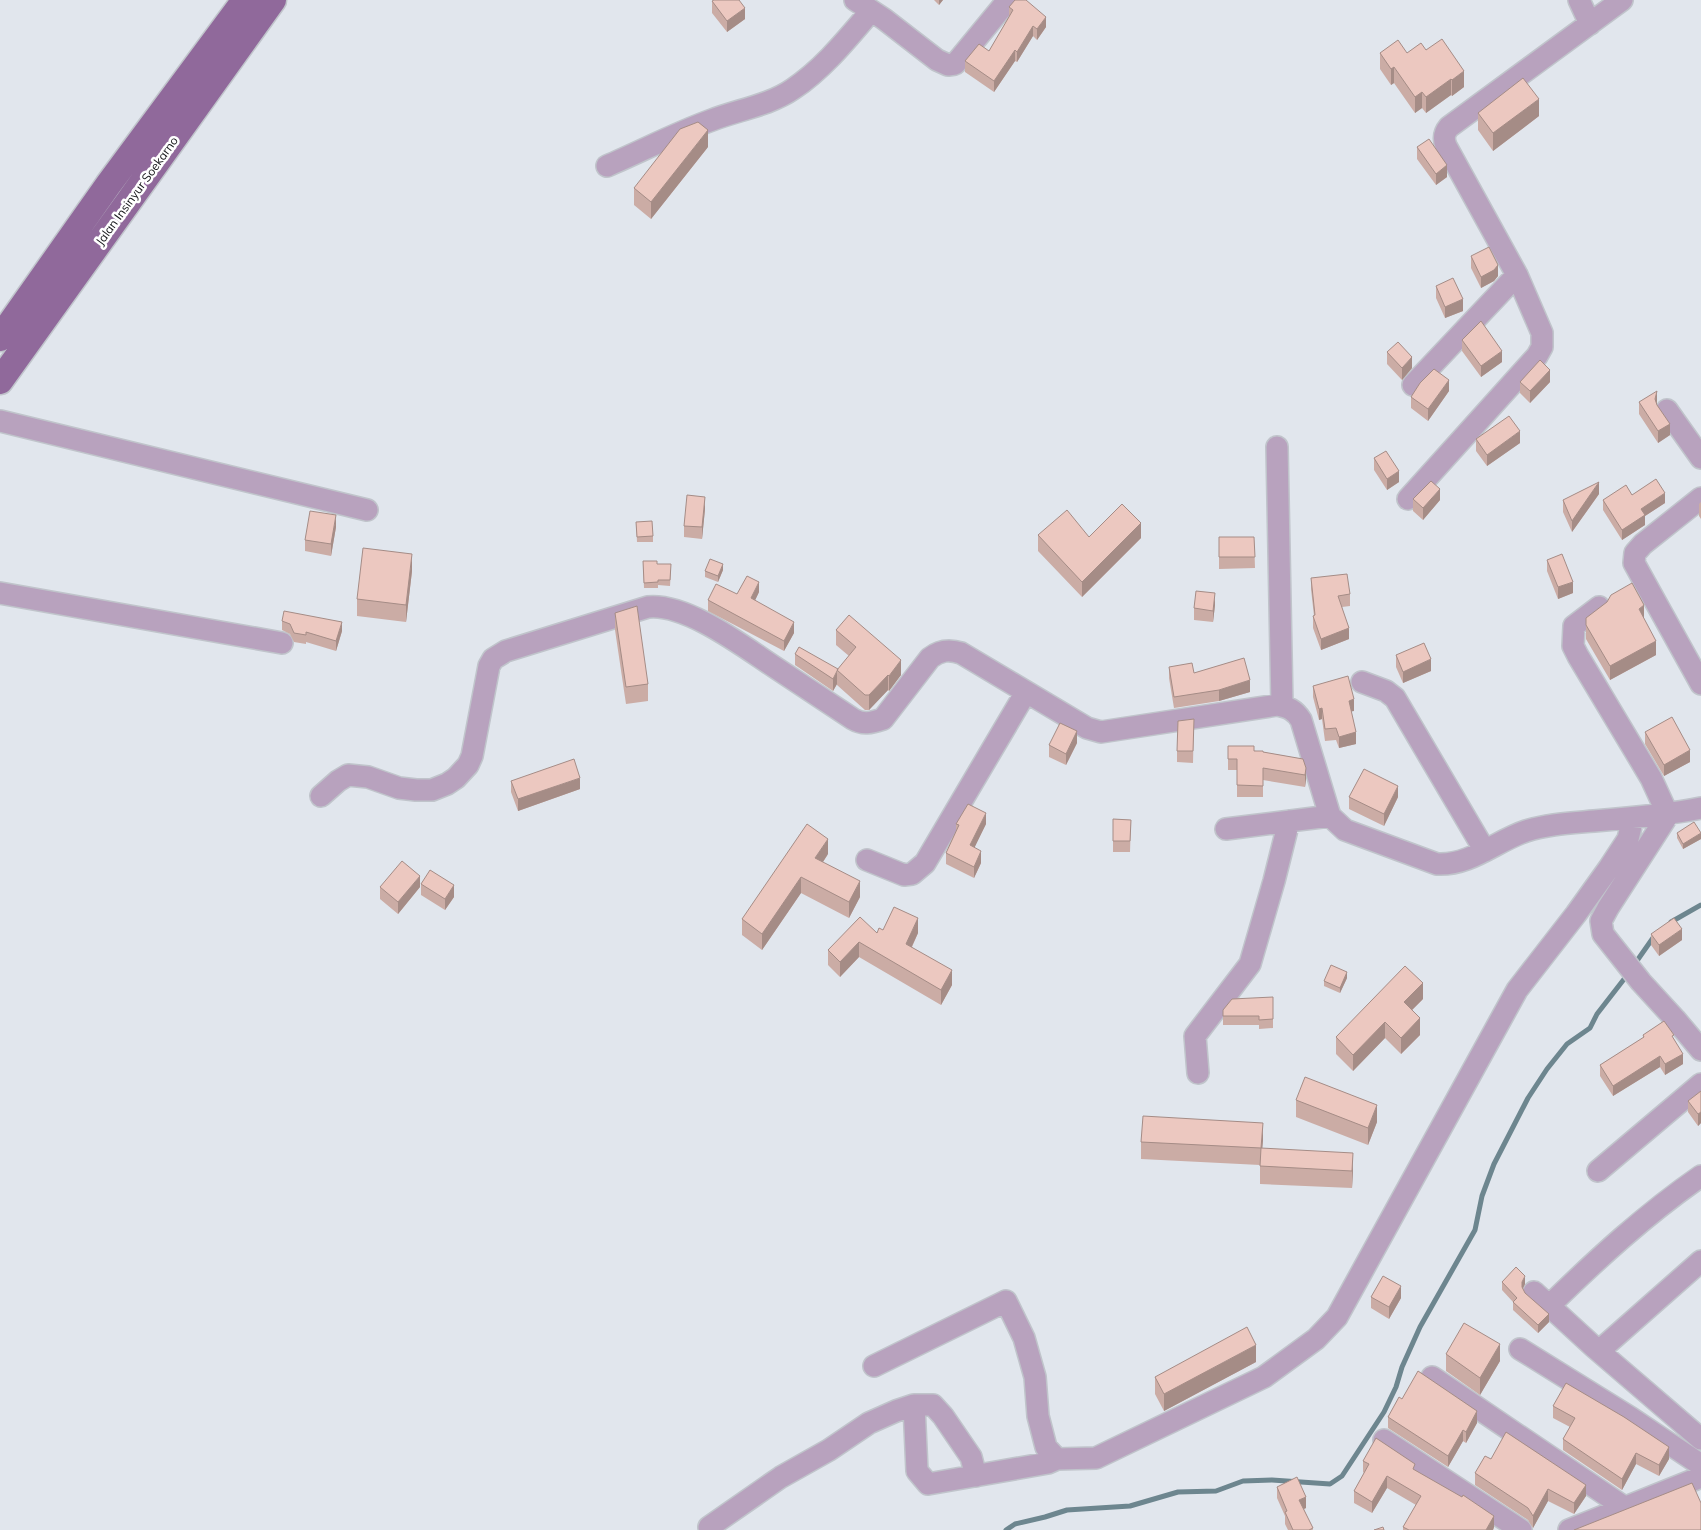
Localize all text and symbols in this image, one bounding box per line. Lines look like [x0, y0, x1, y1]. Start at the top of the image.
street label: Jalan Insinyur Soekarno [92, 133, 181, 248]

